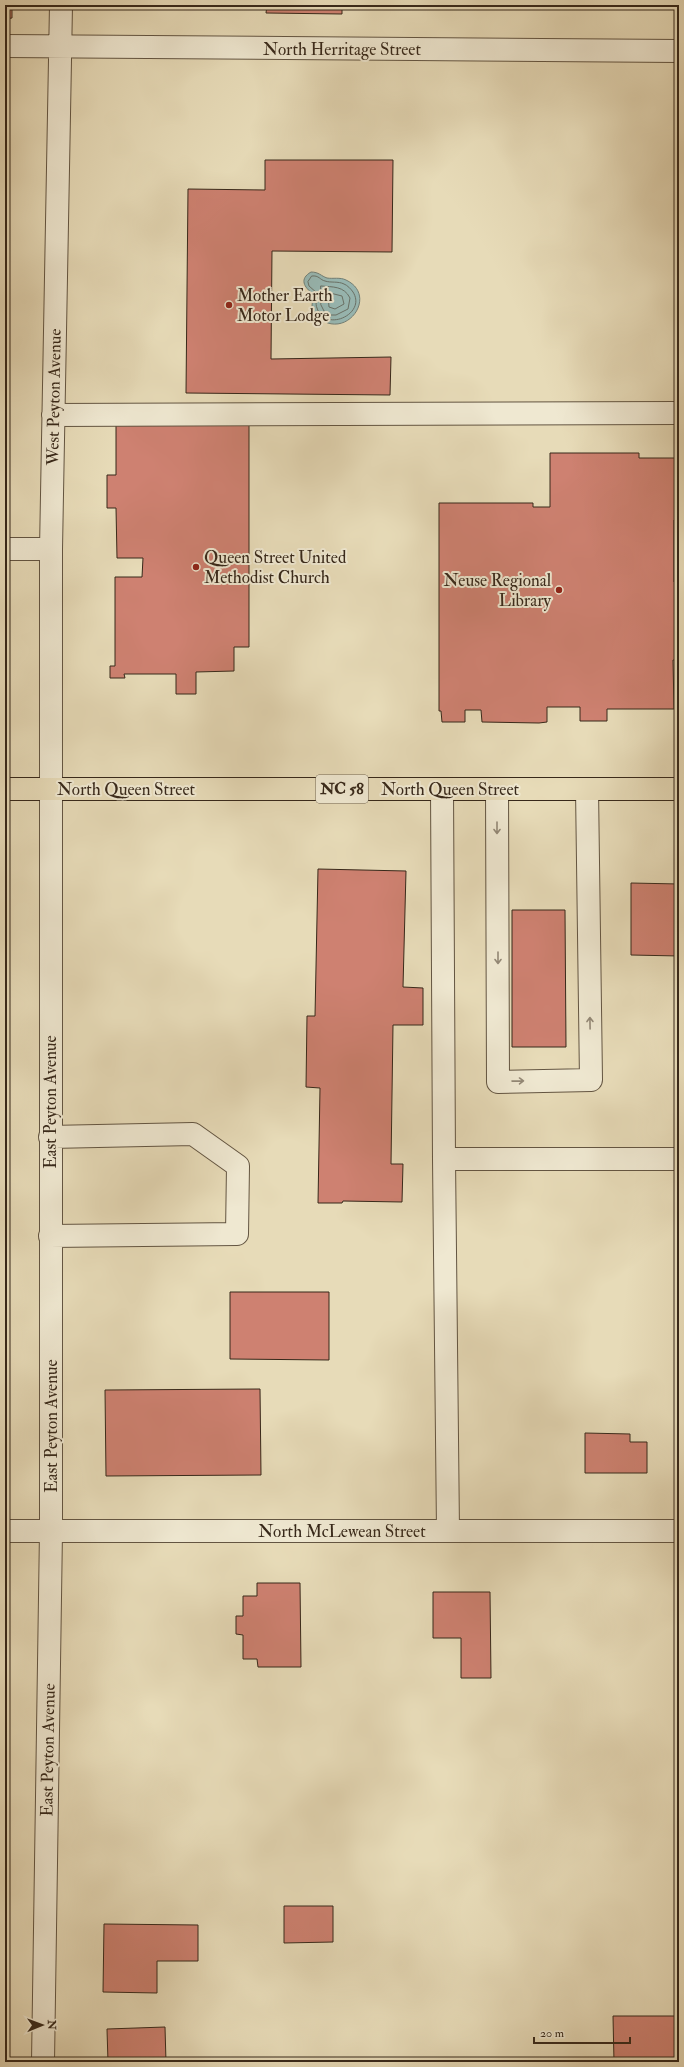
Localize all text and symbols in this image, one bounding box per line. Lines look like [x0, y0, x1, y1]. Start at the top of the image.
street label: North Herritage Street [263, 39, 421, 60]
place label: Mother Earth Motor Lodge [237, 285, 333, 326]
marker: Mother Earth Motor Lodge [224, 300, 234, 310]
street label: West Peyton Avenue [42, 328, 67, 467]
place label: Queen Street United Methodist Church [204, 547, 347, 588]
marker: Queen Street United Methodist Church [191, 562, 201, 572]
place label: Neuse Regional Library [443, 570, 552, 612]
marker: Neuse Regional Library [554, 585, 564, 595]
road number: NC 58 [316, 775, 368, 803]
street label: North Queen Street [57, 779, 195, 800]
street label: North Queen Street [381, 779, 519, 800]
one-way arrow [493, 821, 501, 834]
one-way arrow [494, 951, 502, 964]
one-way arrow [586, 1017, 594, 1030]
street label: East Peyton Avenue [40, 1035, 62, 1169]
one-way arrow [511, 1078, 524, 1085]
street label: East Peyton Avenue [41, 1359, 63, 1493]
street label: North McLewean Street [258, 1521, 426, 1542]
street label: East Peyton Avenue [36, 1683, 61, 1817]
north arrow [22, 2005, 62, 2045]
text: N [45, 2019, 58, 2031]
scale bar [534, 2019, 630, 2045]
text: 20 m [540, 2026, 565, 2041]

